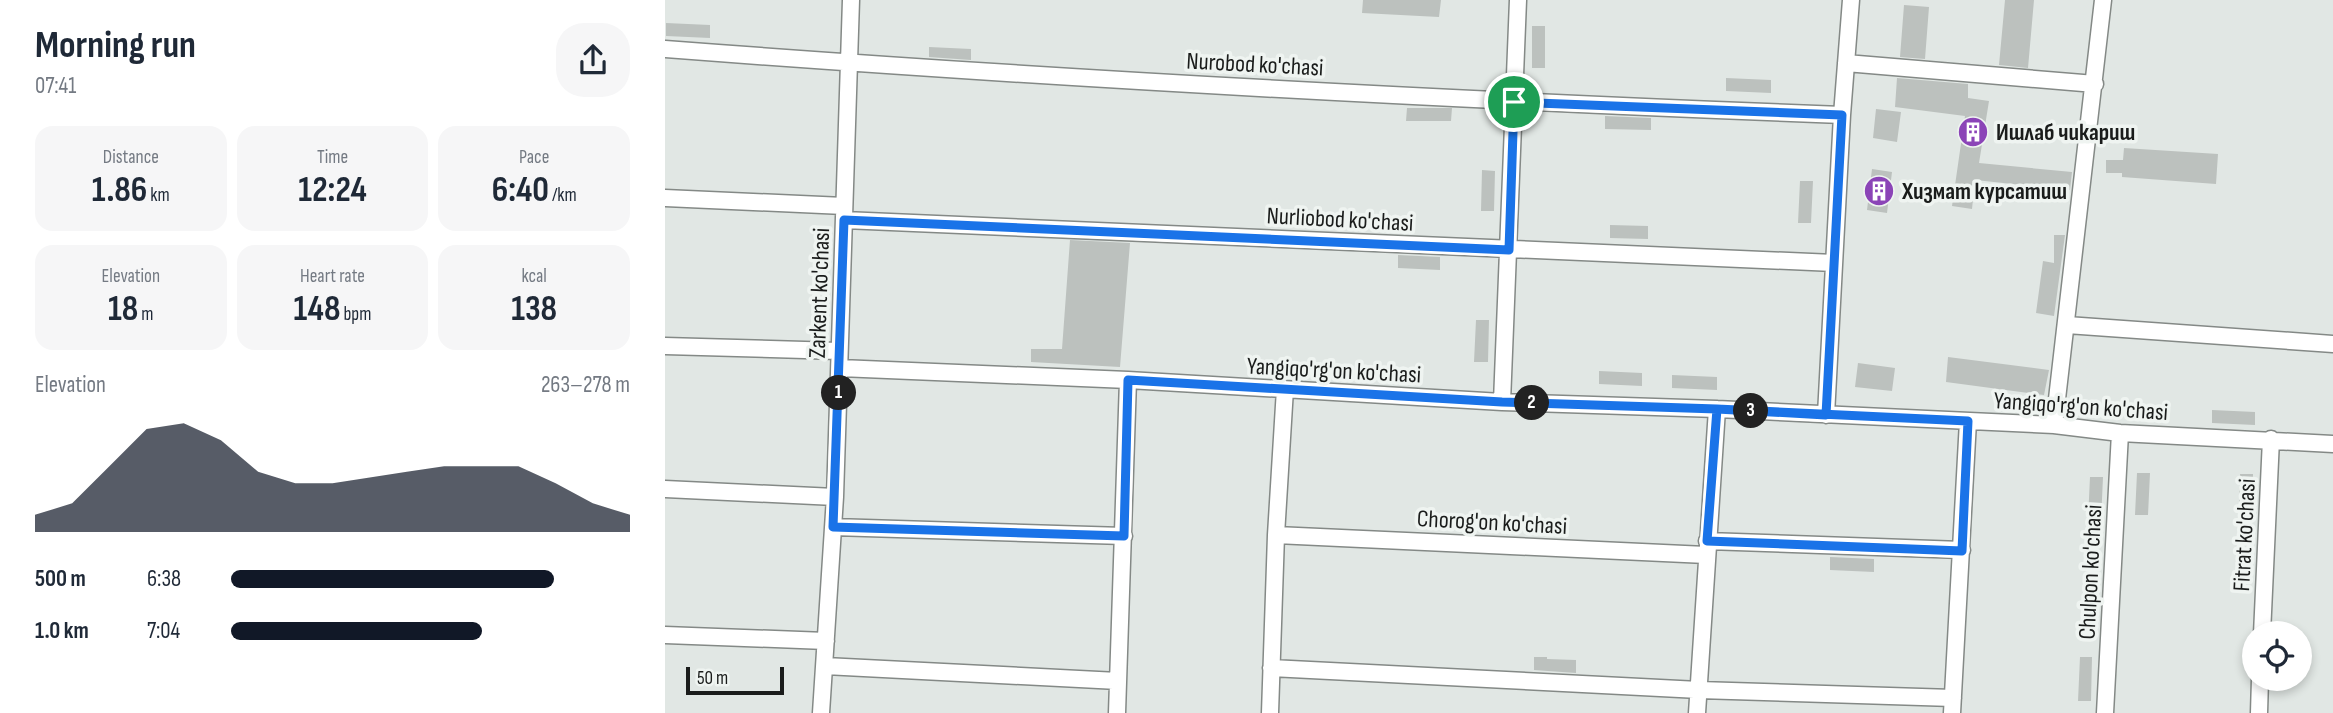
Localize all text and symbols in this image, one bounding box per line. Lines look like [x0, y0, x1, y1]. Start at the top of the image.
text: Morning run [35, 23, 196, 68]
button: share [556, 23, 630, 97]
street label: Nurobod ko'chasi [1186, 46, 1324, 83]
text: 07:41 [35, 72, 76, 100]
pin [1484, 72, 1544, 132]
icon: arrive [1495, 83, 1533, 121]
building icon: Ишлаб чикариш [1956, 115, 1990, 149]
place label: Ишлаб чикариш [1996, 118, 2135, 147]
text: Distance [103, 146, 159, 169]
text: Time [317, 146, 348, 169]
text: Pace [519, 146, 549, 169]
text: 1.86 [92, 169, 147, 212]
text: 12:24 [298, 169, 367, 212]
text: 6:40 [492, 169, 549, 212]
building icon: Хизмат курсатиш [1862, 174, 1896, 208]
place label: Хизмат курсатиш [1901, 177, 2067, 206]
text: km [147, 184, 170, 207]
text: /km [549, 184, 577, 207]
street label: Nurliobod ko'chasi [1266, 201, 1414, 238]
street label: Zarkent ko'chasi [803, 227, 836, 359]
text: Elevation [102, 265, 160, 288]
text: Heart rate [300, 265, 365, 288]
text: kcal [522, 265, 547, 288]
text: 18 [108, 288, 138, 331]
text: 148 [294, 288, 340, 331]
text: 138 [511, 288, 557, 331]
text: m [138, 303, 154, 326]
text: bpm [340, 303, 371, 326]
street label: Yangiqo'rg'on ko'chasi [1246, 351, 1422, 390]
text: Elevation [35, 371, 106, 399]
text: 263–278 m [541, 371, 630, 399]
pin: 1 [821, 376, 857, 410]
text: 1 [835, 381, 842, 404]
pin: 2 [1515, 386, 1549, 420]
street label: Yangiqo'rg'on ko'chasi [1993, 386, 2169, 427]
text: 2 [1527, 391, 1536, 414]
pin: 3 [1733, 394, 1769, 428]
text: 3 [1746, 399, 1755, 422]
street label: Fitrat ko'chasi [2227, 478, 2262, 592]
street label: Chorog'on ko'chasi [1416, 504, 1568, 541]
street label: Chulpon ko'chasi [2072, 504, 2109, 640]
text: 500 m [35, 565, 86, 593]
text: 6:38 [147, 565, 181, 593]
text: 1.0 km [35, 617, 89, 645]
text: 7:04 [147, 617, 180, 645]
map controls [2242, 621, 2312, 691]
button: locate [2242, 621, 2312, 691]
scale bar [686, 664, 784, 696]
text: 50 m [697, 667, 728, 690]

